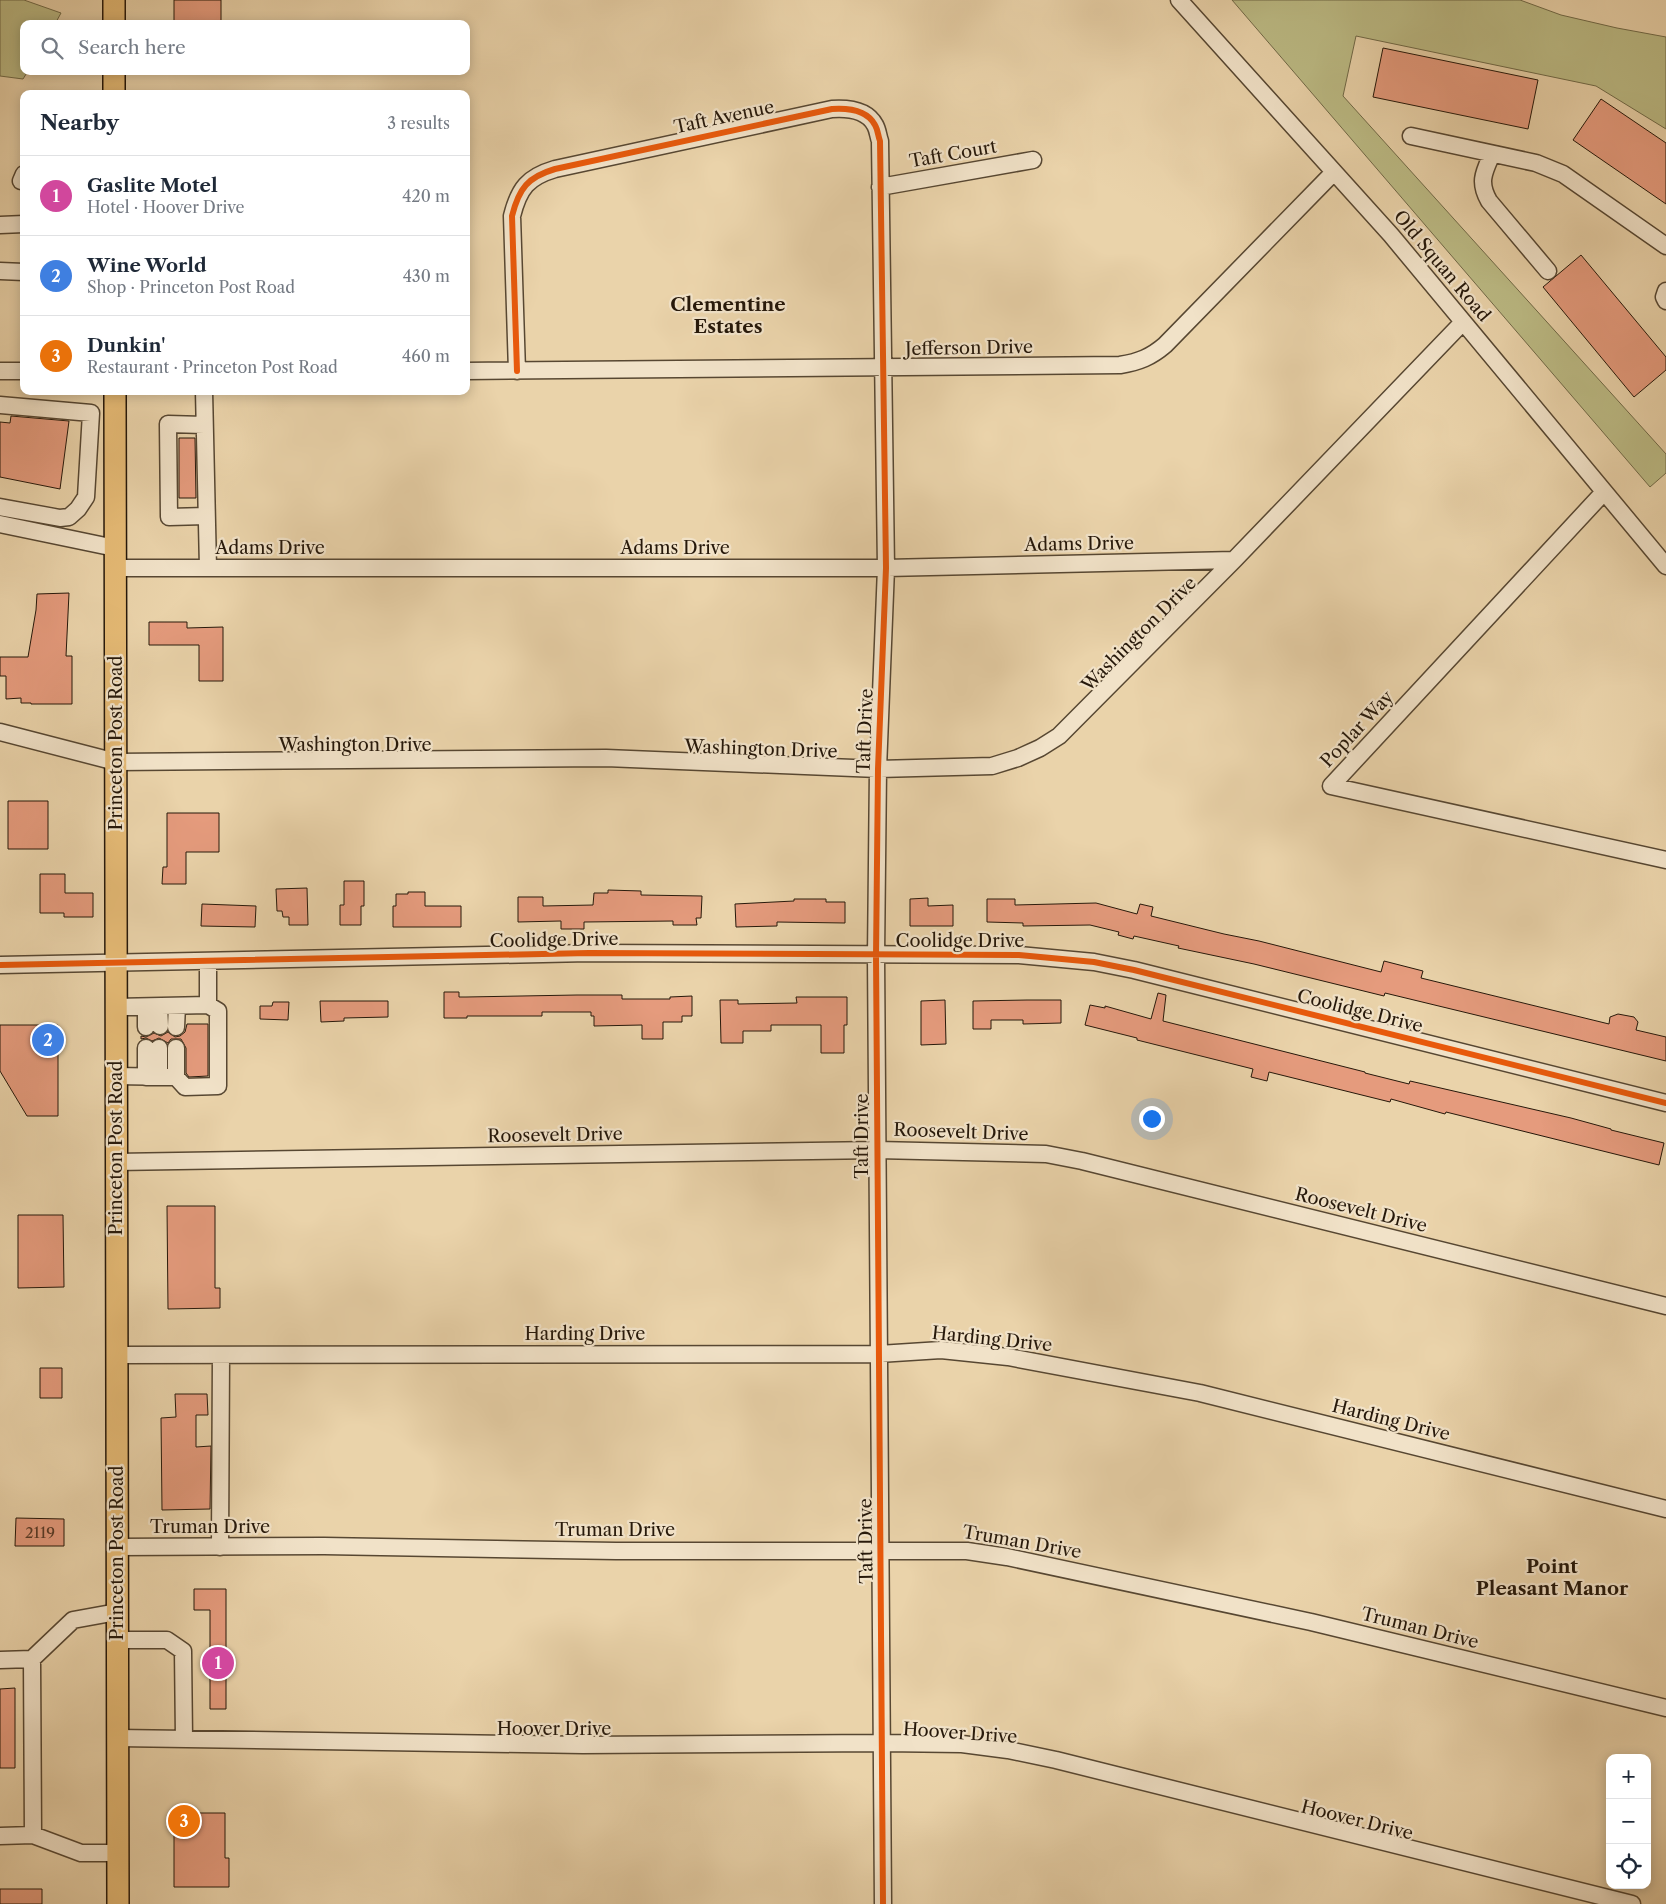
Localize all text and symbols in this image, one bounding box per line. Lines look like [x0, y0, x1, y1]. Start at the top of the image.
search box [20, 20, 470, 75]
icon: search [38, 34, 66, 62]
text: Search here [78, 36, 186, 59]
street label: Taft Avenue [672, 96, 776, 138]
text: Nearby [40, 110, 119, 135]
text: 3 results [387, 113, 450, 133]
street label: Taft Court [908, 135, 999, 173]
text: Gaslite Motel [87, 174, 218, 197]
text: 1 [52, 186, 60, 206]
text: 420 m [402, 186, 450, 206]
text: Hotel · Hoover Drive [87, 197, 244, 217]
street label: Old Squan Road [1389, 206, 1495, 326]
text: Wine World [87, 254, 207, 277]
text: 2 [51, 266, 61, 286]
text: 430 m [403, 266, 450, 286]
text: Shop · Princeton Post Road [87, 277, 295, 297]
district label: Clementine Estates [670, 293, 786, 338]
text: Dunkin' [87, 334, 165, 357]
street label: Jefferson Drive [902, 336, 1033, 360]
text: 3 [51, 346, 61, 366]
text: 460 m [402, 346, 450, 366]
text: Restaurant · Princeton Post Road [87, 357, 338, 377]
street label: Adams Drive [1023, 532, 1134, 556]
street label: Adams Drive [214, 537, 325, 559]
street label: Adams Drive [619, 537, 730, 559]
street label: Washington Drive [1076, 572, 1201, 697]
street label: Princeton Post Road [105, 655, 127, 831]
street label: Poplar Way [1316, 685, 1399, 772]
street label: Taft Drive [853, 688, 877, 774]
street label: Washington Drive [277, 734, 432, 756]
street label: Washington Drive [683, 735, 838, 763]
street label: Coolidge Drive [489, 928, 619, 952]
street label: Coolidge Drive [896, 930, 1024, 952]
street label: Coolidge Drive [1295, 985, 1425, 1037]
pin: 2 [32, 1021, 64, 1059]
street label: Princeton Post Road [105, 1060, 127, 1236]
street label: Taft Drive [851, 1093, 873, 1179]
your location [1139, 1106, 1165, 1132]
street label: Roosevelt Drive [893, 1119, 1029, 1145]
street label: Roosevelt Drive [487, 1123, 623, 1147]
street label: Roosevelt Drive [1293, 1183, 1429, 1237]
street label: Harding Drive [931, 1322, 1053, 1356]
street label: Harding Drive [525, 1323, 645, 1345]
street label: Harding Drive [1330, 1395, 1452, 1445]
street label: Princeton Post Road [106, 1465, 128, 1641]
street label: Taft Drive [854, 1498, 878, 1584]
street label: Truman Drive [150, 1516, 270, 1538]
street label: Truman Drive [555, 1519, 675, 1541]
street label: Truman Drive [961, 1521, 1083, 1563]
house number: 2119 [25, 1523, 55, 1542]
district label: Point Pleasant Manor [1476, 1555, 1629, 1600]
street label: Truman Drive [1359, 1603, 1481, 1653]
pin: 1 [202, 1644, 234, 1682]
street label: Hoover Drive [497, 1718, 611, 1740]
street label: Hoover Drive [902, 1718, 1018, 1748]
map controls [1606, 1754, 1651, 1889]
button: + [1606, 1754, 1651, 1799]
street label: Hoover Drive [1299, 1795, 1415, 1845]
button: − [1606, 1799, 1651, 1844]
pin: 3 [168, 1802, 200, 1840]
button: locate [1606, 1844, 1651, 1889]

